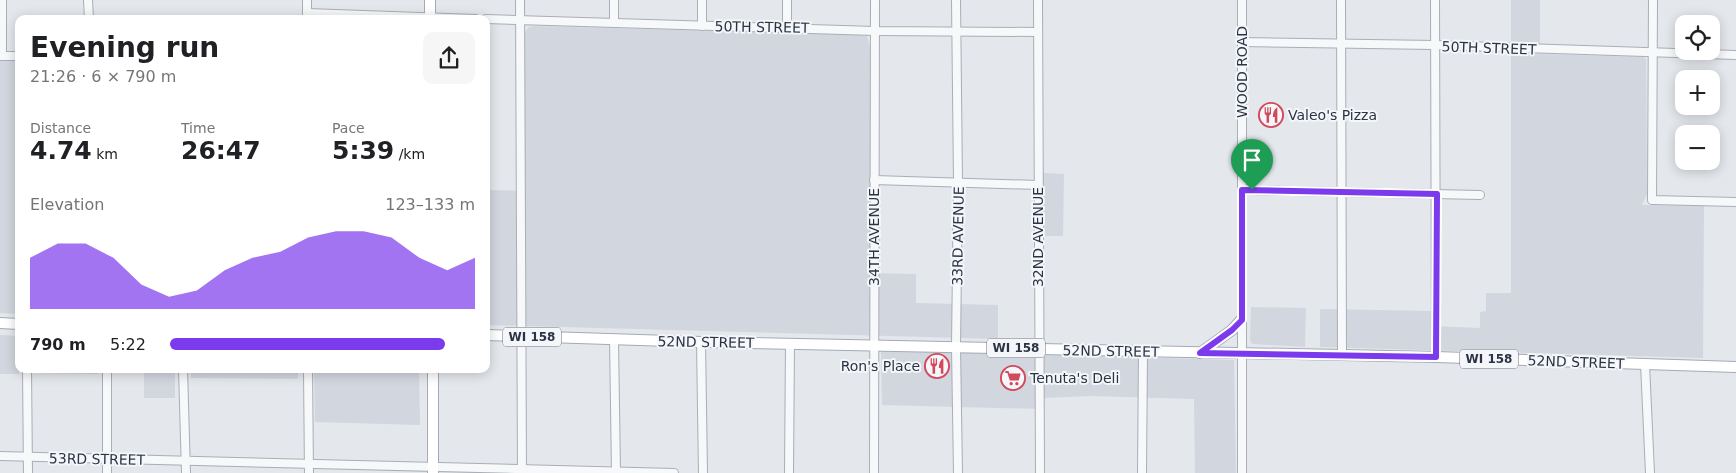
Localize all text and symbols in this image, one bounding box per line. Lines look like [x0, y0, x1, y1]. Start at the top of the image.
map controls [1675, 15, 1720, 170]
button: locate [1675, 15, 1720, 60]
street label: 50TH STREET [714, 18, 810, 36]
street label: WOOD ROAD [1234, 26, 1250, 118]
text: Evening run [30, 31, 219, 64]
button: share [423, 32, 475, 84]
street label: 50TH STREET [1441, 38, 1537, 58]
text: 21:26 · 6 × 790 m [30, 67, 176, 86]
button: + [1675, 70, 1720, 115]
restaurant icon: Valeo's Pizza [1258, 102, 1284, 128]
place label: Valeo's Pizza [1288, 107, 1377, 123]
text: Distance [30, 120, 91, 136]
text: Time [181, 120, 215, 136]
text: Pace [332, 120, 365, 136]
button: − [1675, 125, 1720, 170]
text: 4.74 [30, 136, 92, 165]
text: 26:47 [181, 136, 261, 165]
text: 5:39 [332, 136, 394, 165]
pin [1231, 139, 1273, 190]
text: km [92, 146, 118, 162]
text: /km [394, 146, 425, 162]
icon: arrive [1238, 146, 1266, 174]
street label: 33RD AVENUE [949, 186, 967, 286]
street label: 32ND AVENUE [1030, 187, 1046, 287]
street label: 34TH AVENUE [866, 188, 882, 286]
text: Elevation [30, 195, 104, 214]
text: 123–133 m [385, 195, 475, 214]
road number: WI 158 [503, 328, 561, 347]
street label: 52ND STREET [657, 333, 755, 351]
text: 790 m [30, 335, 86, 354]
text: 5:22 [110, 335, 146, 354]
road number: WI 158 [987, 338, 1045, 358]
street label: 52ND STREET [1062, 342, 1160, 360]
road number: WI 158 [1460, 349, 1518, 368]
street label: 52ND STREET [1527, 352, 1625, 372]
restaurant icon: Ron's Place [924, 353, 950, 379]
place label: Ron's Place [841, 358, 920, 374]
supermarket icon: Tenuta's Deli [1000, 365, 1026, 391]
place label: Tenuta's Deli [1029, 370, 1119, 386]
street label: 53RD STREET [49, 450, 146, 468]

